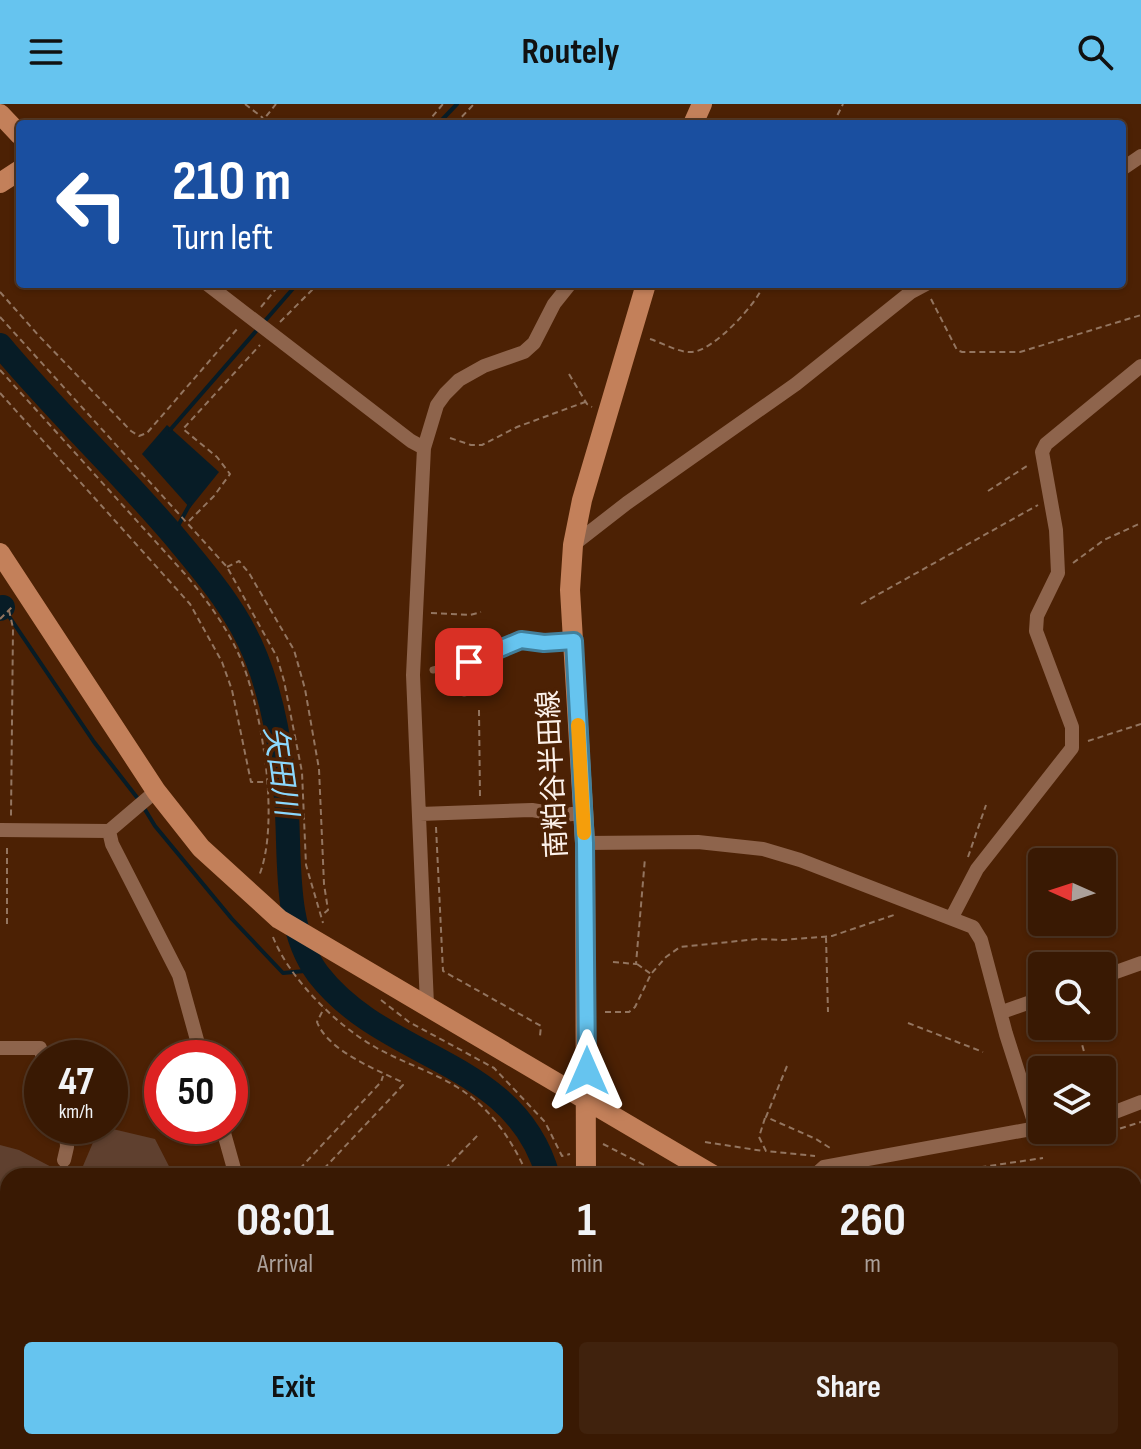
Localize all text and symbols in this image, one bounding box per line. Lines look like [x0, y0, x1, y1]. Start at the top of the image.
icon: menu [24, 30, 68, 74]
icon: search [1073, 30, 1117, 74]
text: Routely [521, 31, 620, 74]
text: 210 m [172, 149, 291, 216]
icon: left [40, 152, 144, 256]
text: Turn left [172, 217, 273, 260]
pin [435, 628, 503, 696]
icon: arrive [447, 640, 491, 684]
street label: 南粕谷半田線 [532, 689, 574, 859]
water label: 矢田川 [256, 724, 305, 821]
north arrow [1028, 848, 1116, 936]
map controls [1028, 848, 1116, 1144]
button: search [1028, 952, 1116, 1040]
position arrow [545, 1029, 629, 1113]
speed limit sign: 50 [144, 1040, 248, 1144]
button: layers [1028, 1056, 1116, 1144]
text: 47 [58, 1058, 94, 1106]
text: km/h [59, 1100, 93, 1124]
text: 08:01 [236, 1192, 334, 1249]
text: 1 [577, 1192, 596, 1249]
text: 260 [839, 1192, 906, 1249]
text: Arrival [257, 1249, 313, 1280]
text: min [570, 1249, 603, 1280]
text: m [864, 1249, 881, 1280]
button: Exit [24, 1342, 563, 1434]
button: Share [579, 1342, 1118, 1434]

